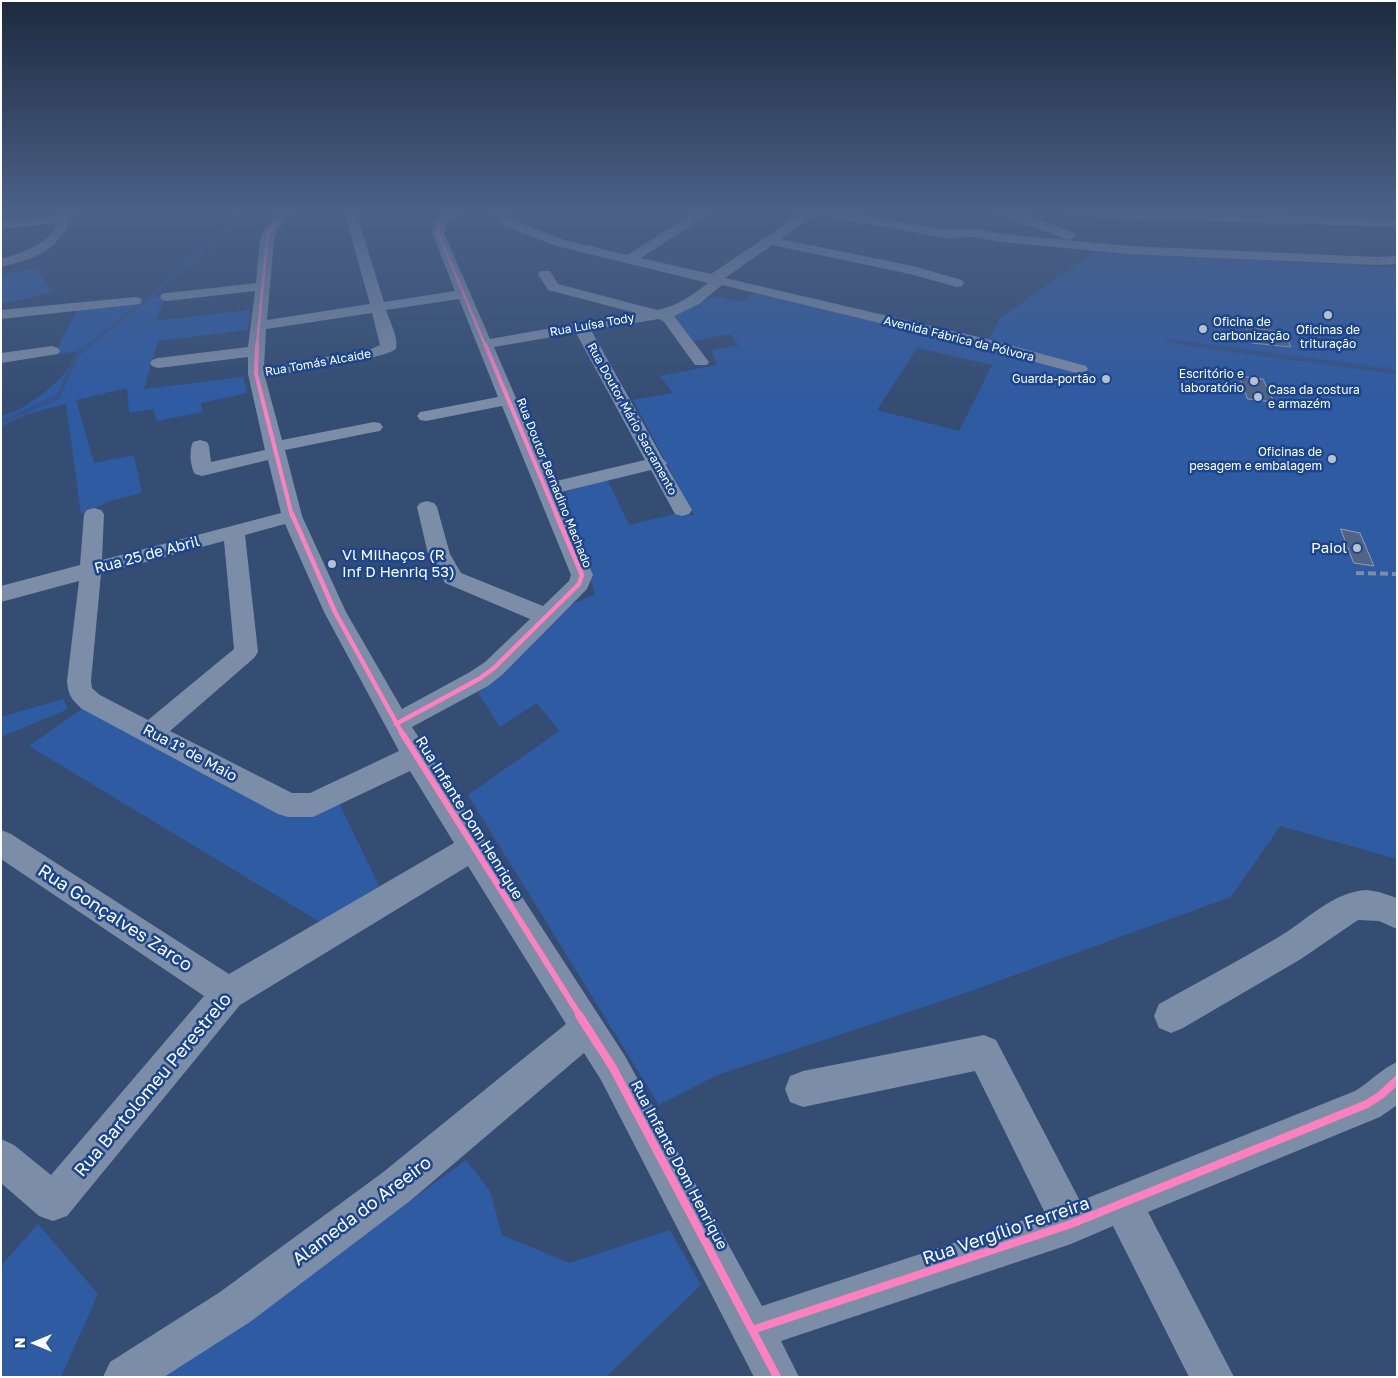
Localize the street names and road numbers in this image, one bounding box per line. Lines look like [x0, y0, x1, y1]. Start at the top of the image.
street label: Rua Luísa Tody [548, 310, 636, 340]
street label: Avenida Fábrica da Pólvora [882, 313, 1036, 365]
street label: Rua Doutor Mário Sacramento [584, 340, 680, 498]
street label: Rua Tomás Alcaide [264, 347, 372, 379]
street label: Rua Doutor Bernadino Machado [513, 396, 595, 570]
street label: Rua 25 de Abril [93, 532, 201, 578]
street label: Rua 1º de Maio [140, 721, 240, 785]
street label: Rua Infante Dom Henrique [411, 733, 527, 903]
street label: Rua Gonçalves Zarco [34, 860, 196, 976]
street label: Rua Bartolomeu Perestrelo [70, 989, 236, 1181]
street label: Rua Infante Dom Henrique [627, 1077, 731, 1253]
street label: Alameda do Areeiro [288, 1152, 436, 1270]
street label: Rua Vergílio Ferreira [920, 1192, 1092, 1270]

